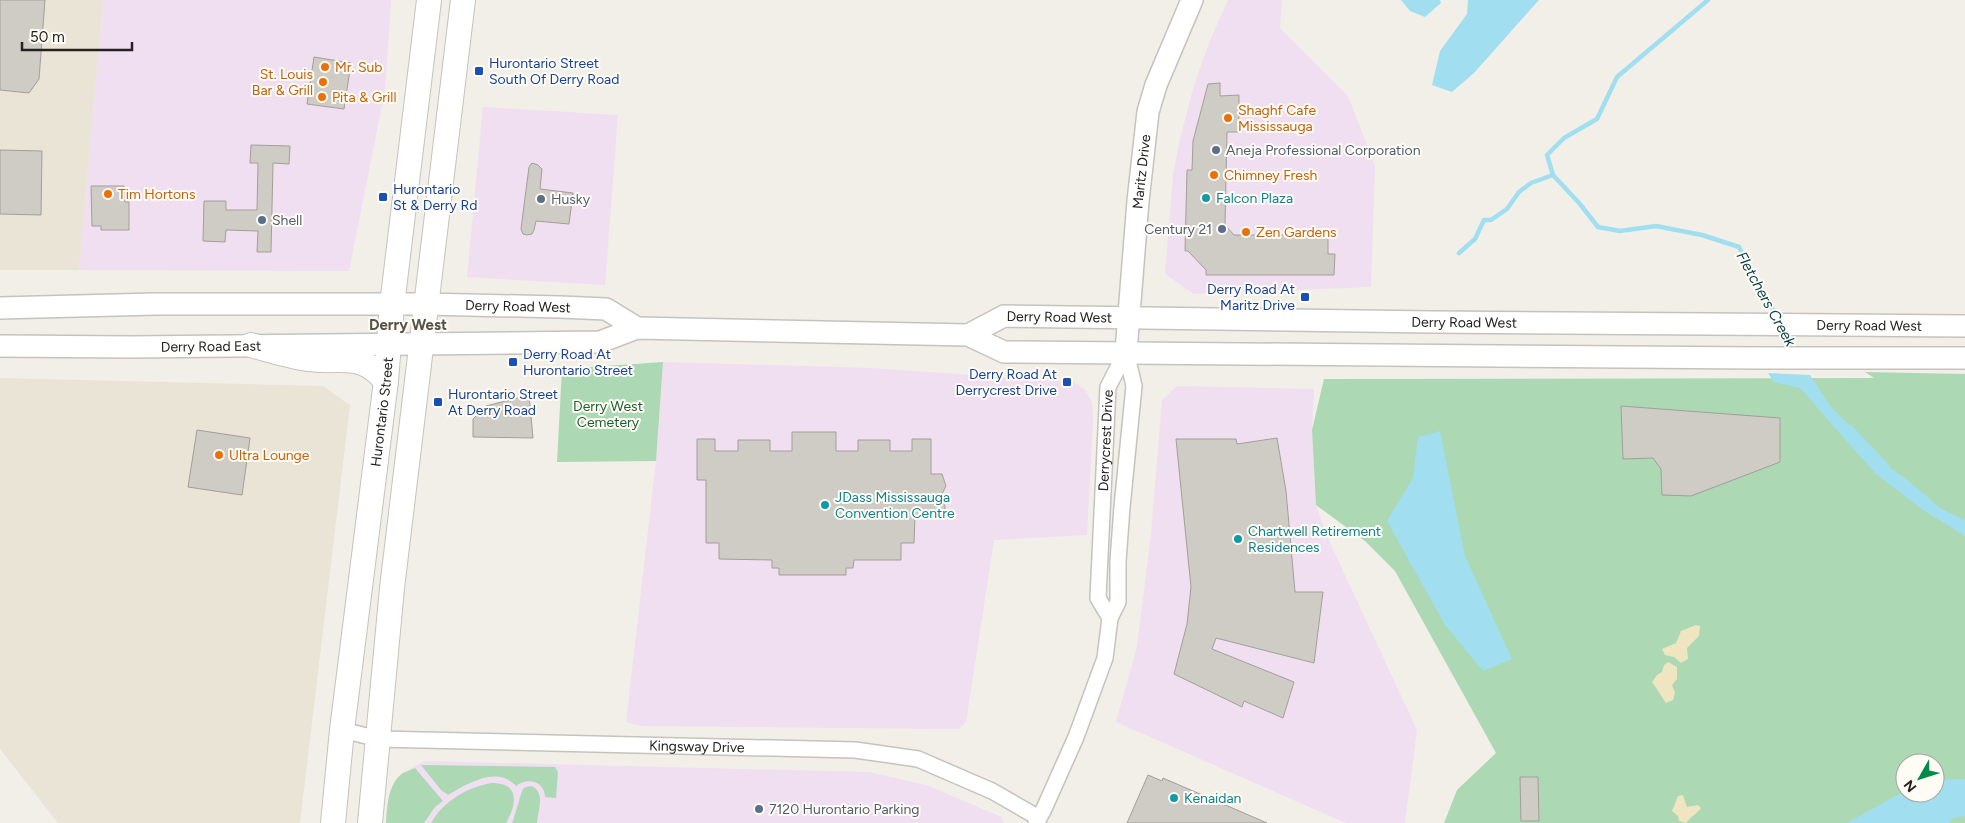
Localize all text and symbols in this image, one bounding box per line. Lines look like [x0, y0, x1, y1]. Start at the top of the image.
scale bar [22, 20, 132, 52]
text: 50 m [30, 28, 65, 46]
place label: Hurontario Street South Of Derry Road [489, 55, 619, 88]
place label: Mr. Sub [335, 59, 383, 76]
marker: Mr. Sub [319, 61, 331, 73]
marker: Hurontario Street South Of Derry Road [473, 65, 485, 77]
place label: St. Louis Bar & Grill [252, 66, 313, 99]
marker: St. Louis Bar & Grill [317, 76, 329, 88]
place label: Pita & Grill [332, 89, 396, 106]
marker: Pita & Grill [316, 91, 328, 103]
place label: Shaghf Cafe Mississauga [1238, 102, 1317, 135]
marker: Shaghf Cafe Mississauga [1222, 112, 1234, 124]
street label: Maritz Drive [1129, 133, 1154, 210]
place label: Aneja Professional Corporation [1226, 142, 1421, 159]
marker: Aneja Professional Corporation [1210, 144, 1222, 156]
place label: Chimney Fresh [1224, 167, 1318, 184]
marker: Chimney Fresh [1208, 169, 1220, 181]
place label: Hurontario St & Derry Rd [393, 181, 477, 214]
place label: Tim Hortons [118, 186, 195, 203]
marker: Tim Hortons [102, 188, 114, 200]
place label: Falcon Plaza [1216, 190, 1293, 207]
marker: Hurontario St & Derry Rd [377, 191, 389, 203]
place label: Husky [551, 191, 591, 208]
marker: Falcon Plaza [1200, 192, 1212, 204]
marker: Husky [535, 193, 547, 205]
place label: Shell [272, 212, 302, 229]
marker: Shell [256, 214, 268, 226]
place label: Century 21 [1144, 221, 1212, 238]
marker: Century 21 [1216, 223, 1228, 235]
place label: Zen Gardens [1256, 224, 1337, 241]
marker: Zen Gardens [1240, 226, 1252, 238]
water label: Fletchers Creek [1733, 248, 1800, 350]
place label: Derry Road At Maritz Drive [1207, 281, 1295, 314]
marker: Derry Road At Maritz Drive [1299, 291, 1311, 303]
street label: Derry Road West [465, 296, 571, 316]
street label: Derry Road West [1006, 308, 1112, 326]
street label: Derry Road West [1411, 313, 1517, 331]
district label: Derry West [369, 316, 447, 334]
street label: Derry Road West [1816, 316, 1922, 334]
street label: Derry Road East [161, 337, 261, 355]
place label: Derry Road At Hurontario Street [523, 346, 633, 379]
street label: Hurontario Street [367, 356, 396, 468]
marker: Derry Road At Hurontario Street [507, 356, 519, 368]
place label: Derry Road At Derrycrest Drive [955, 366, 1057, 399]
marker: Derry Road At Derrycrest Drive [1061, 376, 1073, 388]
place label: Hurontario Street At Derry Road [448, 386, 558, 419]
street label: Derrycrest Drive [1095, 389, 1116, 492]
marker: Hurontario Street At Derry Road [432, 396, 444, 408]
park label: Derry West Cemetery [573, 398, 643, 431]
place label: Ultra Lounge [229, 447, 310, 464]
marker: Ultra Lounge [213, 449, 225, 461]
place label: JDass Mississauga Convention Centre [835, 489, 955, 522]
marker: JDass Mississauga Convention Centre [819, 499, 831, 511]
place label: Chartwell Retirement Residences [1248, 523, 1381, 556]
marker: Chartwell Retirement Residences [1232, 533, 1244, 545]
street label: Kingsway Drive [649, 737, 745, 756]
north arrow [1895, 753, 1945, 803]
text: N [1900, 776, 1920, 795]
place label: Kenaidan [1184, 790, 1242, 807]
marker: Kenaidan [1168, 792, 1180, 804]
place label: 7120 Hurontario Parking [769, 801, 919, 818]
marker: 7120 Hurontario Parking [753, 803, 765, 815]

